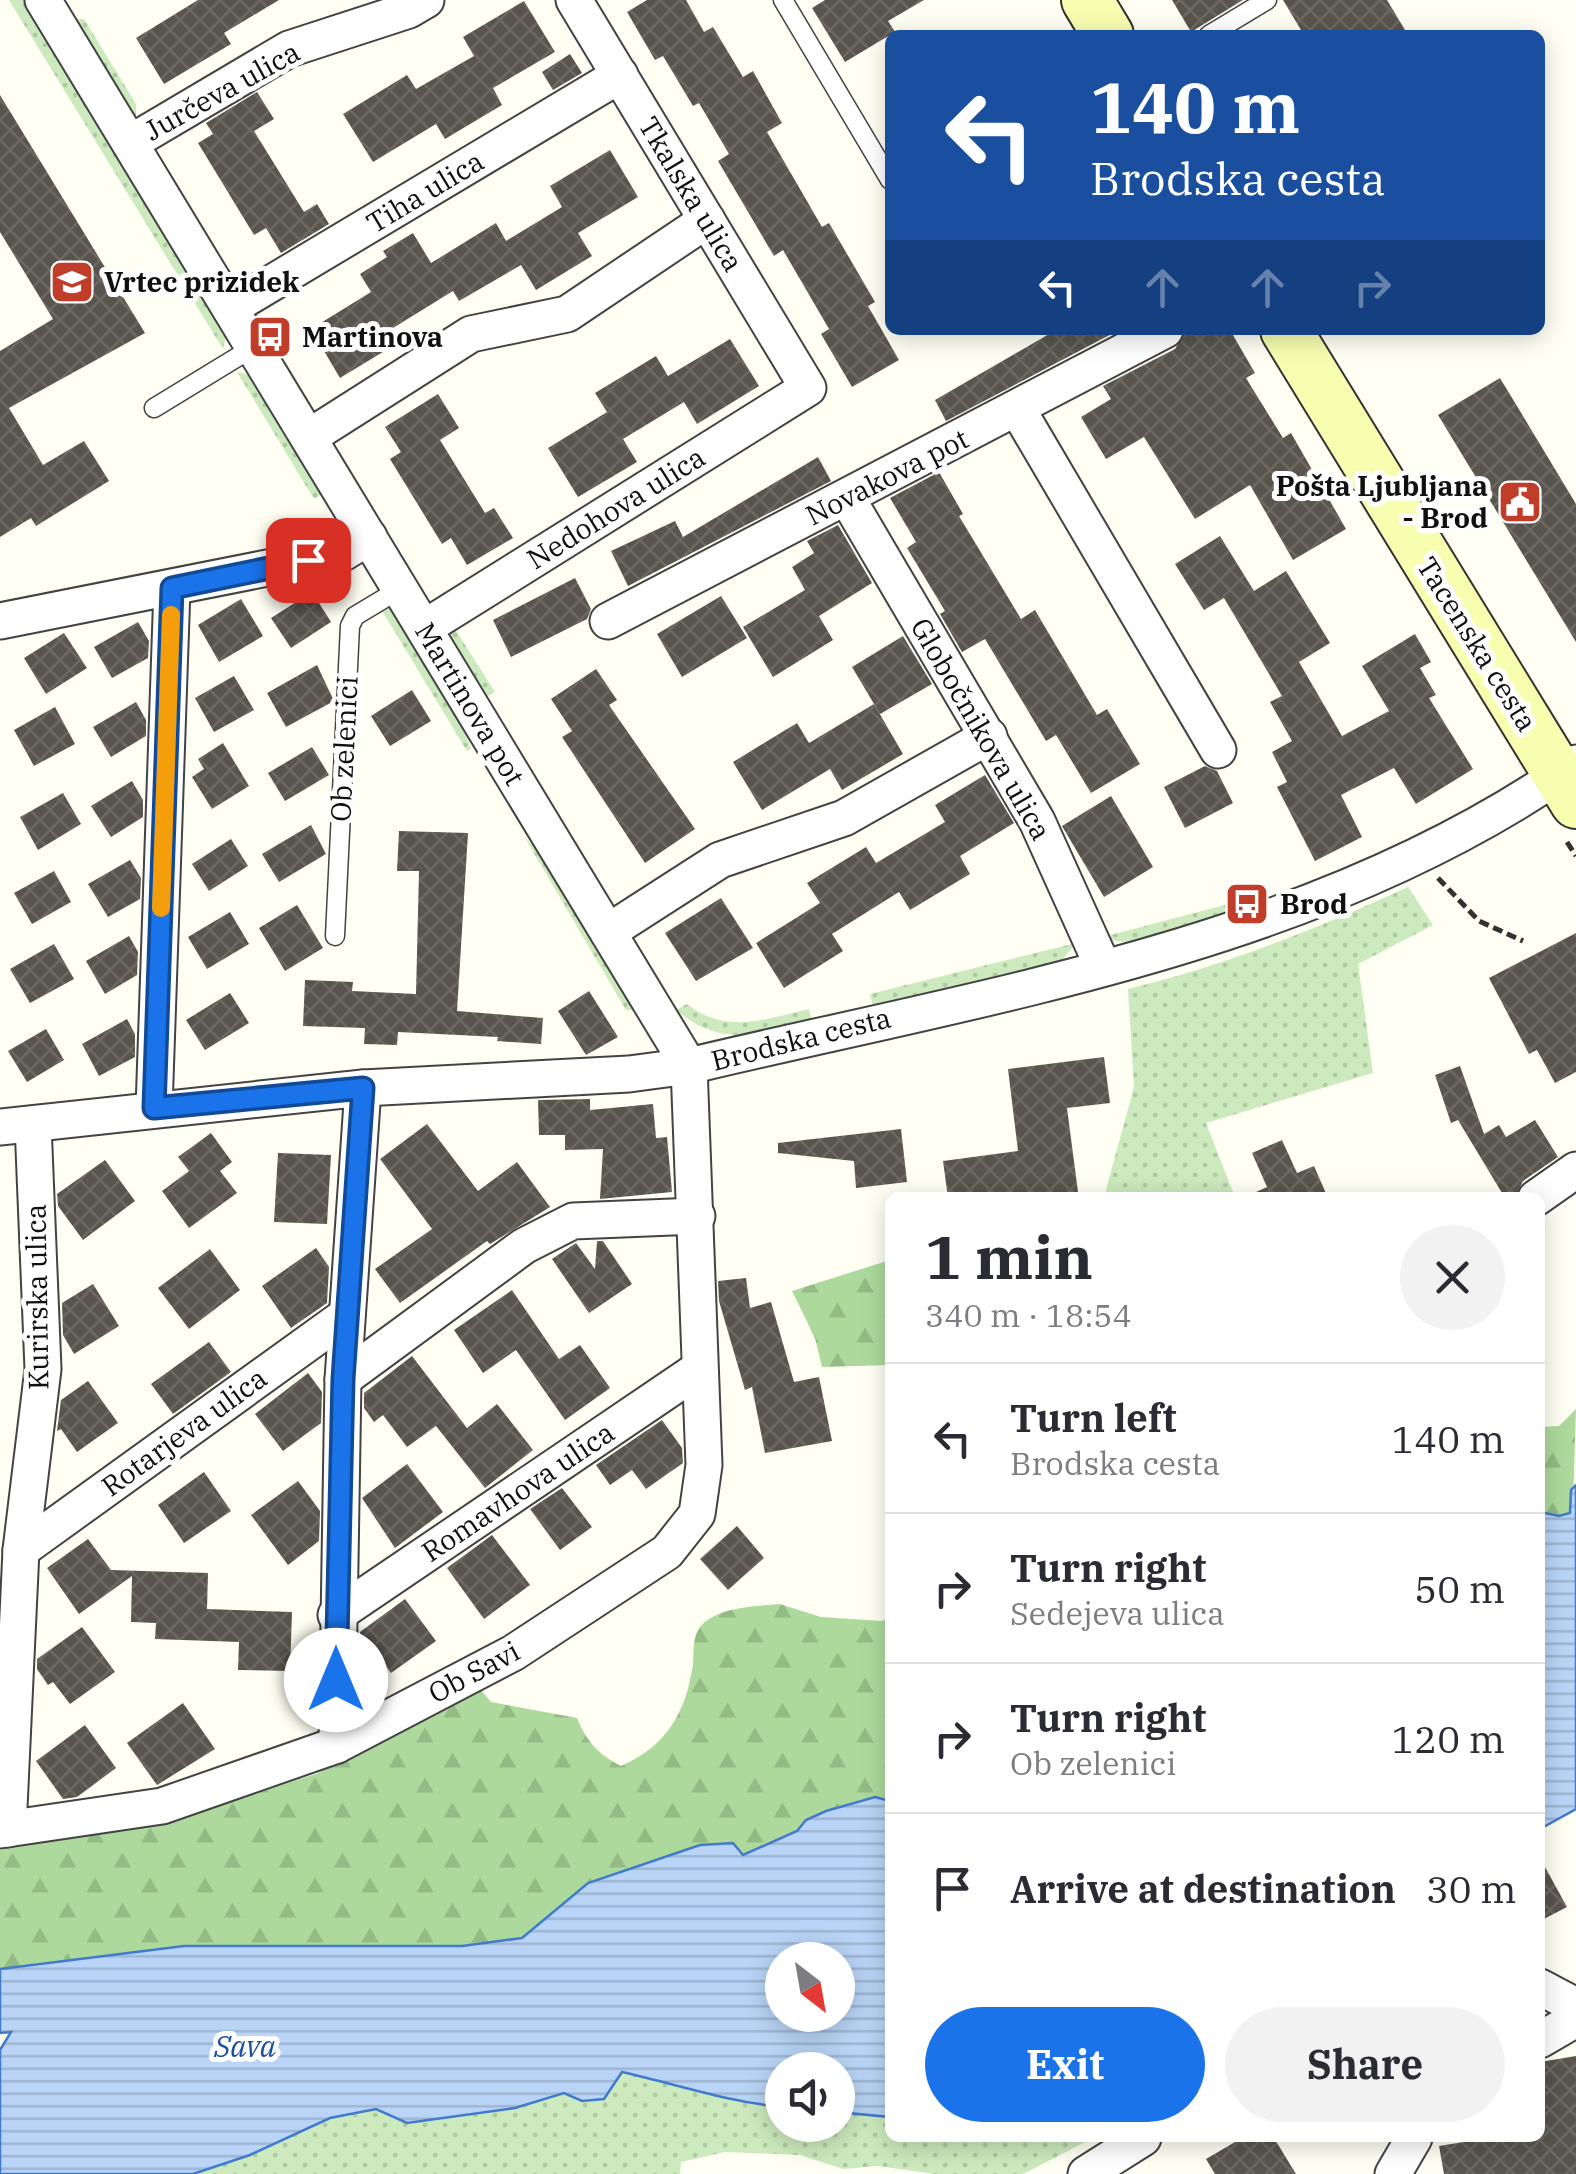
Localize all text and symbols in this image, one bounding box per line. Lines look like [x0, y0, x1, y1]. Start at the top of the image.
street label: Jurčeva ulica [138, 33, 306, 148]
text: 140 m [1090, 61, 1300, 152]
icon: left [925, 70, 1055, 200]
street label: Tkalska ulica [631, 110, 752, 278]
street label: Tiha ulica [359, 142, 490, 241]
text: Brodska cesta [1090, 149, 1386, 207]
school or university icon: Vrtec prizidek [49, 259, 95, 305]
icon: left [1030, 260, 1085, 315]
icon: ahead [1135, 260, 1190, 315]
icon: ahead [1240, 260, 1295, 315]
icon: right [1345, 260, 1400, 315]
place label: Vrtec prizidek [104, 263, 300, 300]
bus stop icon: Martinova [247, 314, 293, 360]
place label: Martinova [302, 318, 443, 355]
street label: Novakova pot [799, 420, 975, 533]
street label: Nedohova ulica [520, 438, 712, 577]
place label: Pošta Ljubljana - Brod [1276, 467, 1488, 536]
public building icon: Pošta Ljubljana - Brod [1497, 479, 1543, 525]
pin [266, 518, 351, 603]
icon: arrive [281, 533, 336, 588]
street label: Tacenska cesta [1409, 550, 1546, 738]
street label: Globočnikova ulica [903, 611, 1060, 847]
street label: Martinova pot [407, 615, 534, 792]
street label: Ob zelenici [321, 675, 366, 823]
bus stop icon: Brod [1224, 881, 1270, 927]
place label: Brod [1280, 885, 1348, 922]
street label: Brodska cesta [707, 998, 895, 1079]
street label: Kurirska ulica [16, 1204, 57, 1390]
text: 1 min [925, 1217, 1093, 1296]
button: close [1400, 1225, 1505, 1330]
text: 340 m · 18:54 [925, 1294, 1132, 1336]
street label: Rotarjeva ulica [94, 1359, 274, 1504]
text: Turn left [1010, 1393, 1177, 1442]
icon: left [925, 1411, 980, 1466]
street label: Romavhova ulica [414, 1414, 621, 1570]
text: 140 m [1392, 1414, 1505, 1463]
text: Brodska cesta [1010, 1442, 1220, 1484]
text: Turn right [1010, 1543, 1206, 1592]
icon: right [925, 1561, 980, 1616]
text: 50 m [1414, 1564, 1505, 1613]
text: Sedejeva ulica [1010, 1592, 1225, 1634]
position arrow [284, 1628, 388, 1732]
street label: Ob Savi [422, 1632, 526, 1711]
text: Turn right [1010, 1693, 1206, 1742]
icon: right [925, 1711, 980, 1766]
text: 120 m [1392, 1714, 1505, 1763]
text: Ob zelenici [1010, 1742, 1176, 1784]
icon: arrive [925, 1861, 980, 1916]
text: Arrive at destination [1010, 1864, 1396, 1913]
text: 30 m [1426, 1864, 1517, 1913]
north arrow [765, 1942, 855, 2032]
map controls [765, 1942, 855, 2142]
button: Exit [925, 2007, 1205, 2122]
button: Share [1225, 2007, 1505, 2122]
water label: Sava [213, 2026, 277, 2065]
button: sound [765, 2052, 855, 2142]

